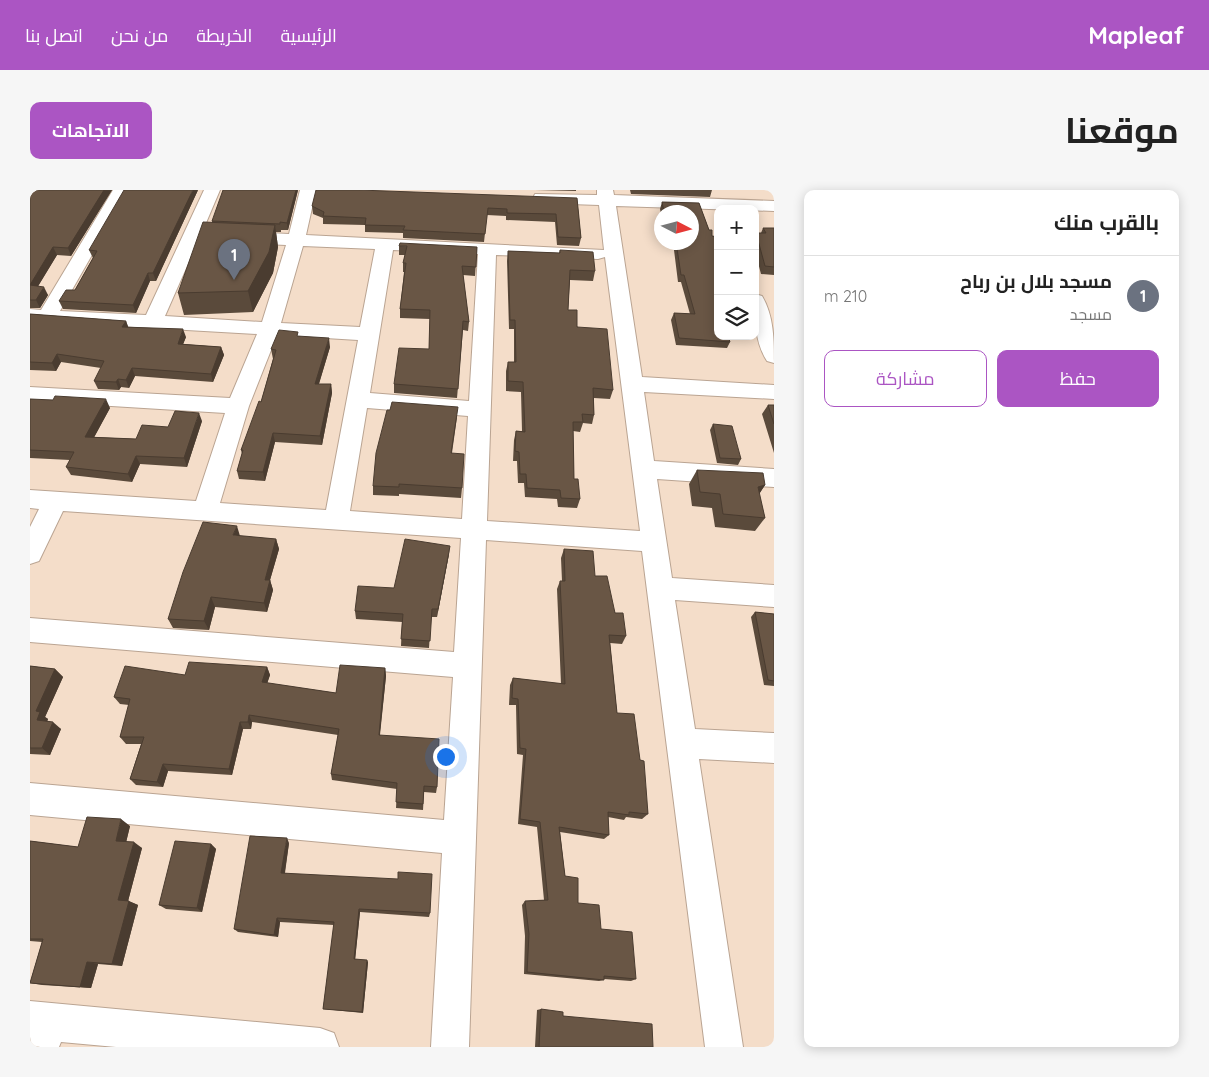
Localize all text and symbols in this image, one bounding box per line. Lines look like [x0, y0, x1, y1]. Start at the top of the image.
text: Mapleaf [1088, 20, 1184, 50]
text: اتصل بنا [25, 24, 83, 47]
text: من نحن [111, 24, 168, 47]
text: الخريطة [196, 24, 252, 47]
text: الرئيسية [280, 24, 337, 47]
button: الاتجاهات [30, 102, 152, 159]
text: موقعنا [1065, 108, 1179, 152]
north arrow [654, 205, 699, 250]
map controls [714, 205, 759, 340]
button: + [714, 205, 759, 250]
text: بالقرب منك [1054, 209, 1159, 235]
pin: 1 [218, 239, 250, 280]
button: − [714, 250, 759, 295]
text: مسجد بلال بن رباح [960, 269, 1112, 293]
text: 210 m [824, 286, 867, 306]
text: 1 [1140, 286, 1146, 306]
button: layers [714, 295, 759, 340]
text: مسجد [1070, 304, 1112, 324]
button: مشاركة [824, 350, 987, 407]
button: حفظ [997, 350, 1159, 407]
your location [433, 744, 459, 770]

